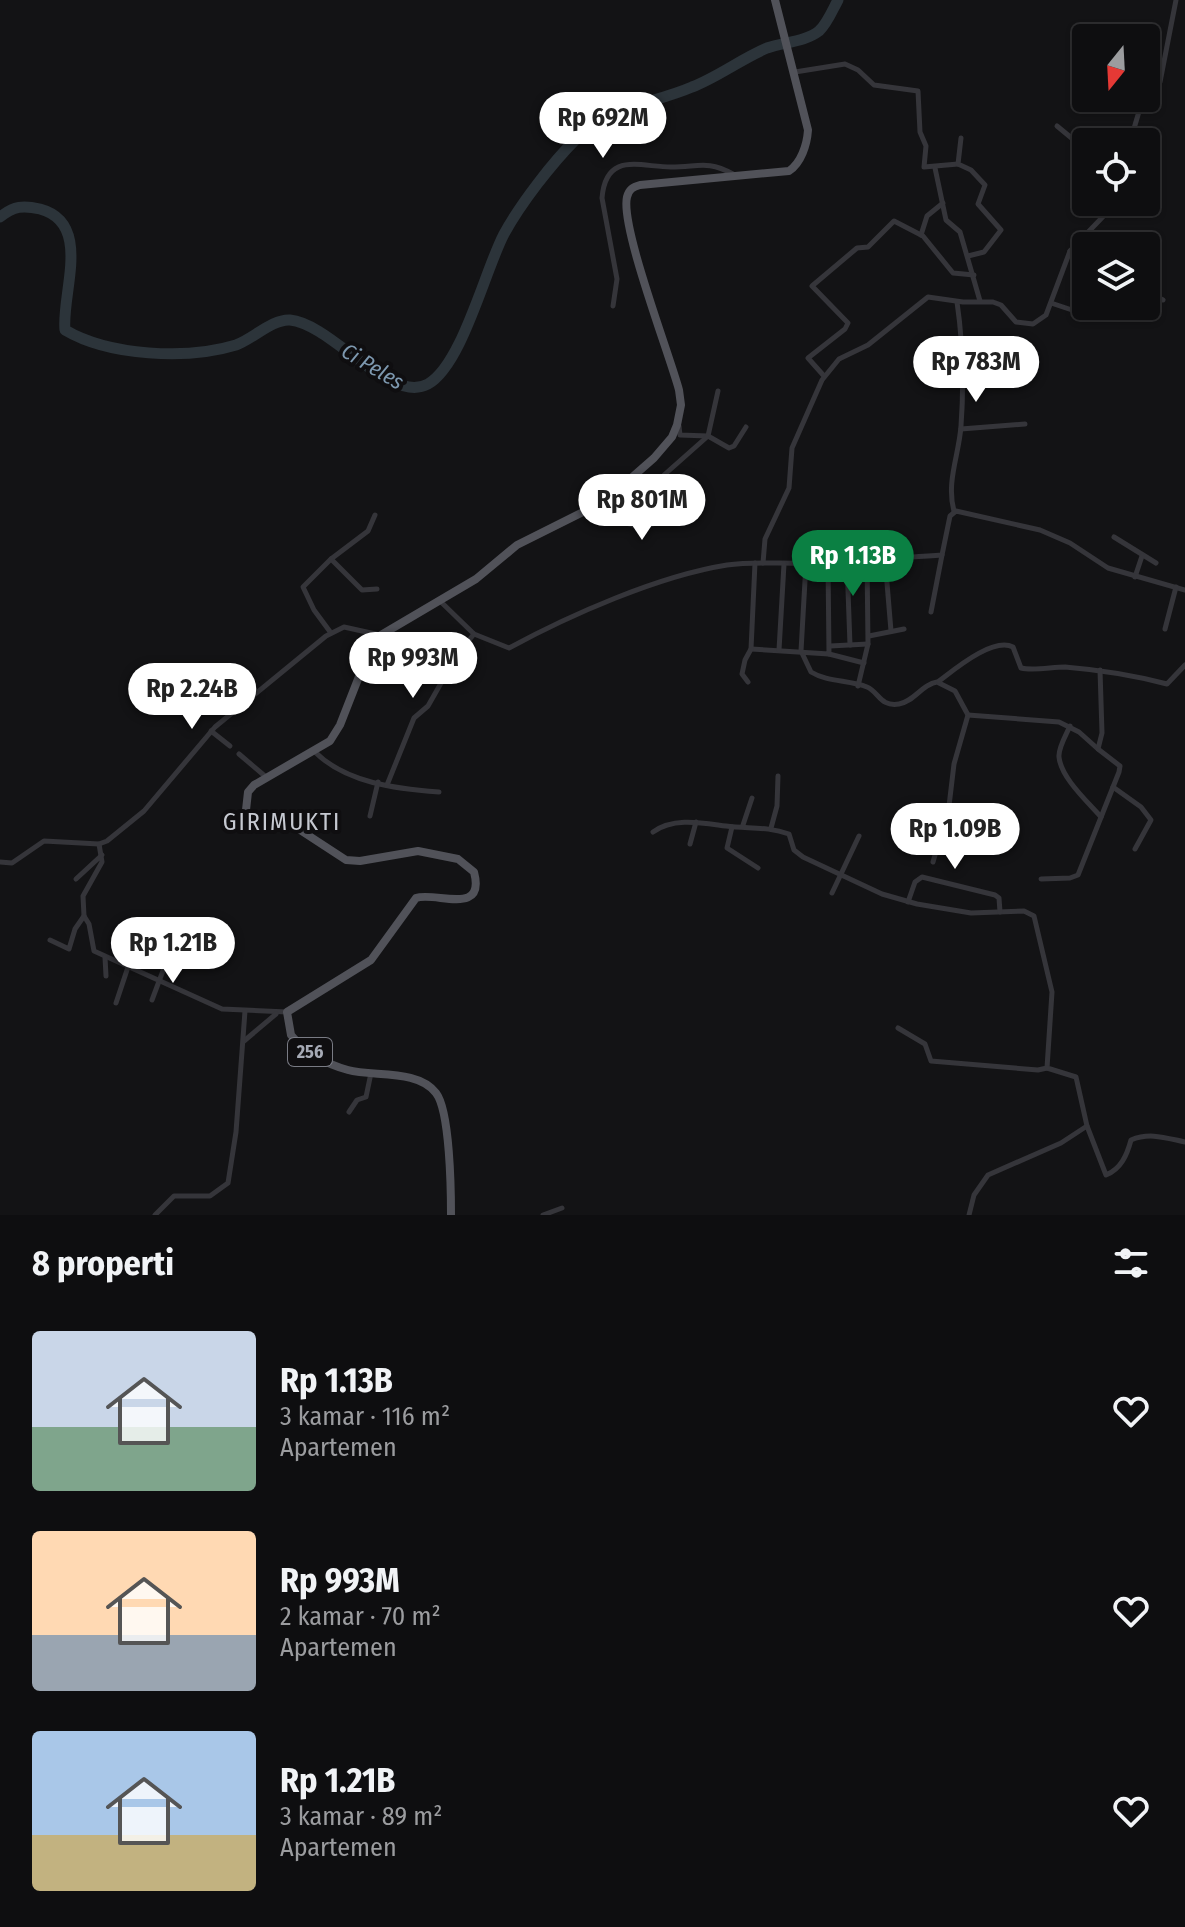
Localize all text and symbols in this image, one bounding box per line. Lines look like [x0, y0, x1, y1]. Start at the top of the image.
north arrow [1072, 24, 1160, 112]
map controls [1072, 24, 1160, 320]
pin: Rp 692M [529, 92, 677, 160]
text: Rp 692M [557, 102, 649, 133]
button: locate [1072, 128, 1160, 216]
button: layers [1072, 232, 1160, 320]
pin: Rp 783M [902, 336, 1050, 404]
water label: Ci Peles [337, 337, 409, 396]
text: Rp 783M [931, 346, 1021, 377]
pin: Rp 801M [568, 474, 716, 542]
text: Rp 801M [596, 484, 688, 515]
pin: Rp 1.13B [770, 530, 936, 598]
text: Rp 1.13B [810, 540, 896, 571]
pin: Rp 993M [339, 632, 487, 700]
text: Rp 993M [367, 642, 459, 673]
pin: Rp 2.24B [109, 663, 275, 731]
text: Rp 2.24B [146, 673, 238, 704]
pin: Rp 1.09B [872, 803, 1038, 871]
district label: GIRIMUKTI [223, 808, 341, 836]
text: Rp 1.09B [909, 813, 1001, 844]
pin: Rp 1.21B [90, 917, 256, 985]
text: Rp 1.21B [129, 927, 217, 958]
road number: 256 [288, 1038, 332, 1066]
icon: filters [1109, 1241, 1153, 1285]
text: 8 properti [32, 1243, 174, 1284]
text: Rp 1.13B [280, 1360, 393, 1401]
icon: home [96, 1363, 192, 1459]
icon: heart [1109, 1389, 1153, 1433]
text: 3 kamar · 116 m² [280, 1401, 450, 1432]
text: Apartemen [280, 1432, 397, 1463]
text: Rp 993M [280, 1560, 400, 1601]
icon: home [96, 1563, 192, 1659]
icon: heart [1109, 1589, 1153, 1633]
text: 2 kamar · 70 m² [280, 1601, 441, 1632]
text: Apartemen [280, 1632, 397, 1663]
text: Rp 1.21B [280, 1760, 395, 1801]
icon: home [96, 1763, 192, 1859]
icon: heart [1109, 1789, 1153, 1833]
text: 3 kamar · 89 m² [280, 1801, 443, 1832]
text: Apartemen [280, 1832, 397, 1863]

